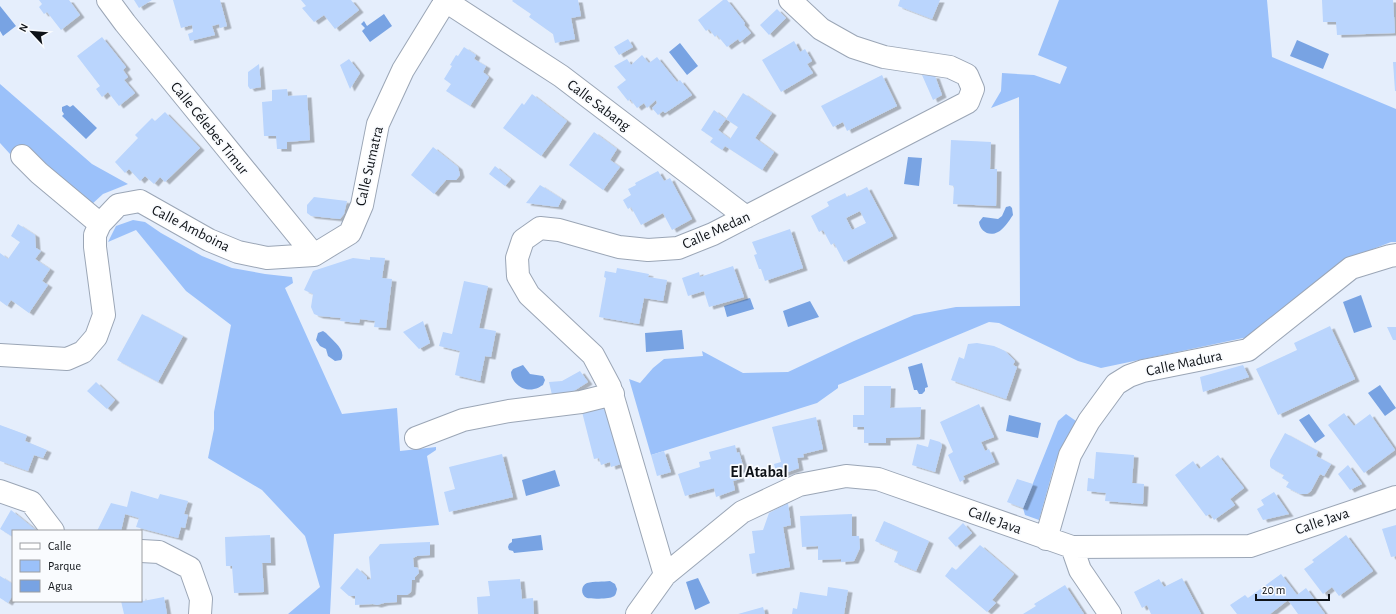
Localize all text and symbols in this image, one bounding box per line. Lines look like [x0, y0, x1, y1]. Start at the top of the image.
north arrow [12, 12, 52, 52]
text: N [17, 22, 30, 34]
street label: Calle Sabang [564, 77, 634, 134]
street label: Calle Célebes Timur [168, 79, 252, 178]
street label: Calle Sumatra [353, 125, 386, 207]
street label: Calle Amboina [149, 202, 232, 255]
street label: Calle Medan [680, 209, 752, 252]
street label: Calle Madura [1145, 348, 1223, 379]
district label: El Atabal [730, 464, 788, 480]
street label: Calle Java [966, 504, 1024, 537]
street label: Calle Java [1293, 505, 1351, 538]
legend [12, 530, 142, 602]
text: Calle [48, 540, 71, 552]
text: Parque [48, 560, 81, 572]
scale bar [1256, 576, 1329, 602]
text: Agua [48, 580, 73, 592]
text: 20 m [1262, 584, 1285, 596]

